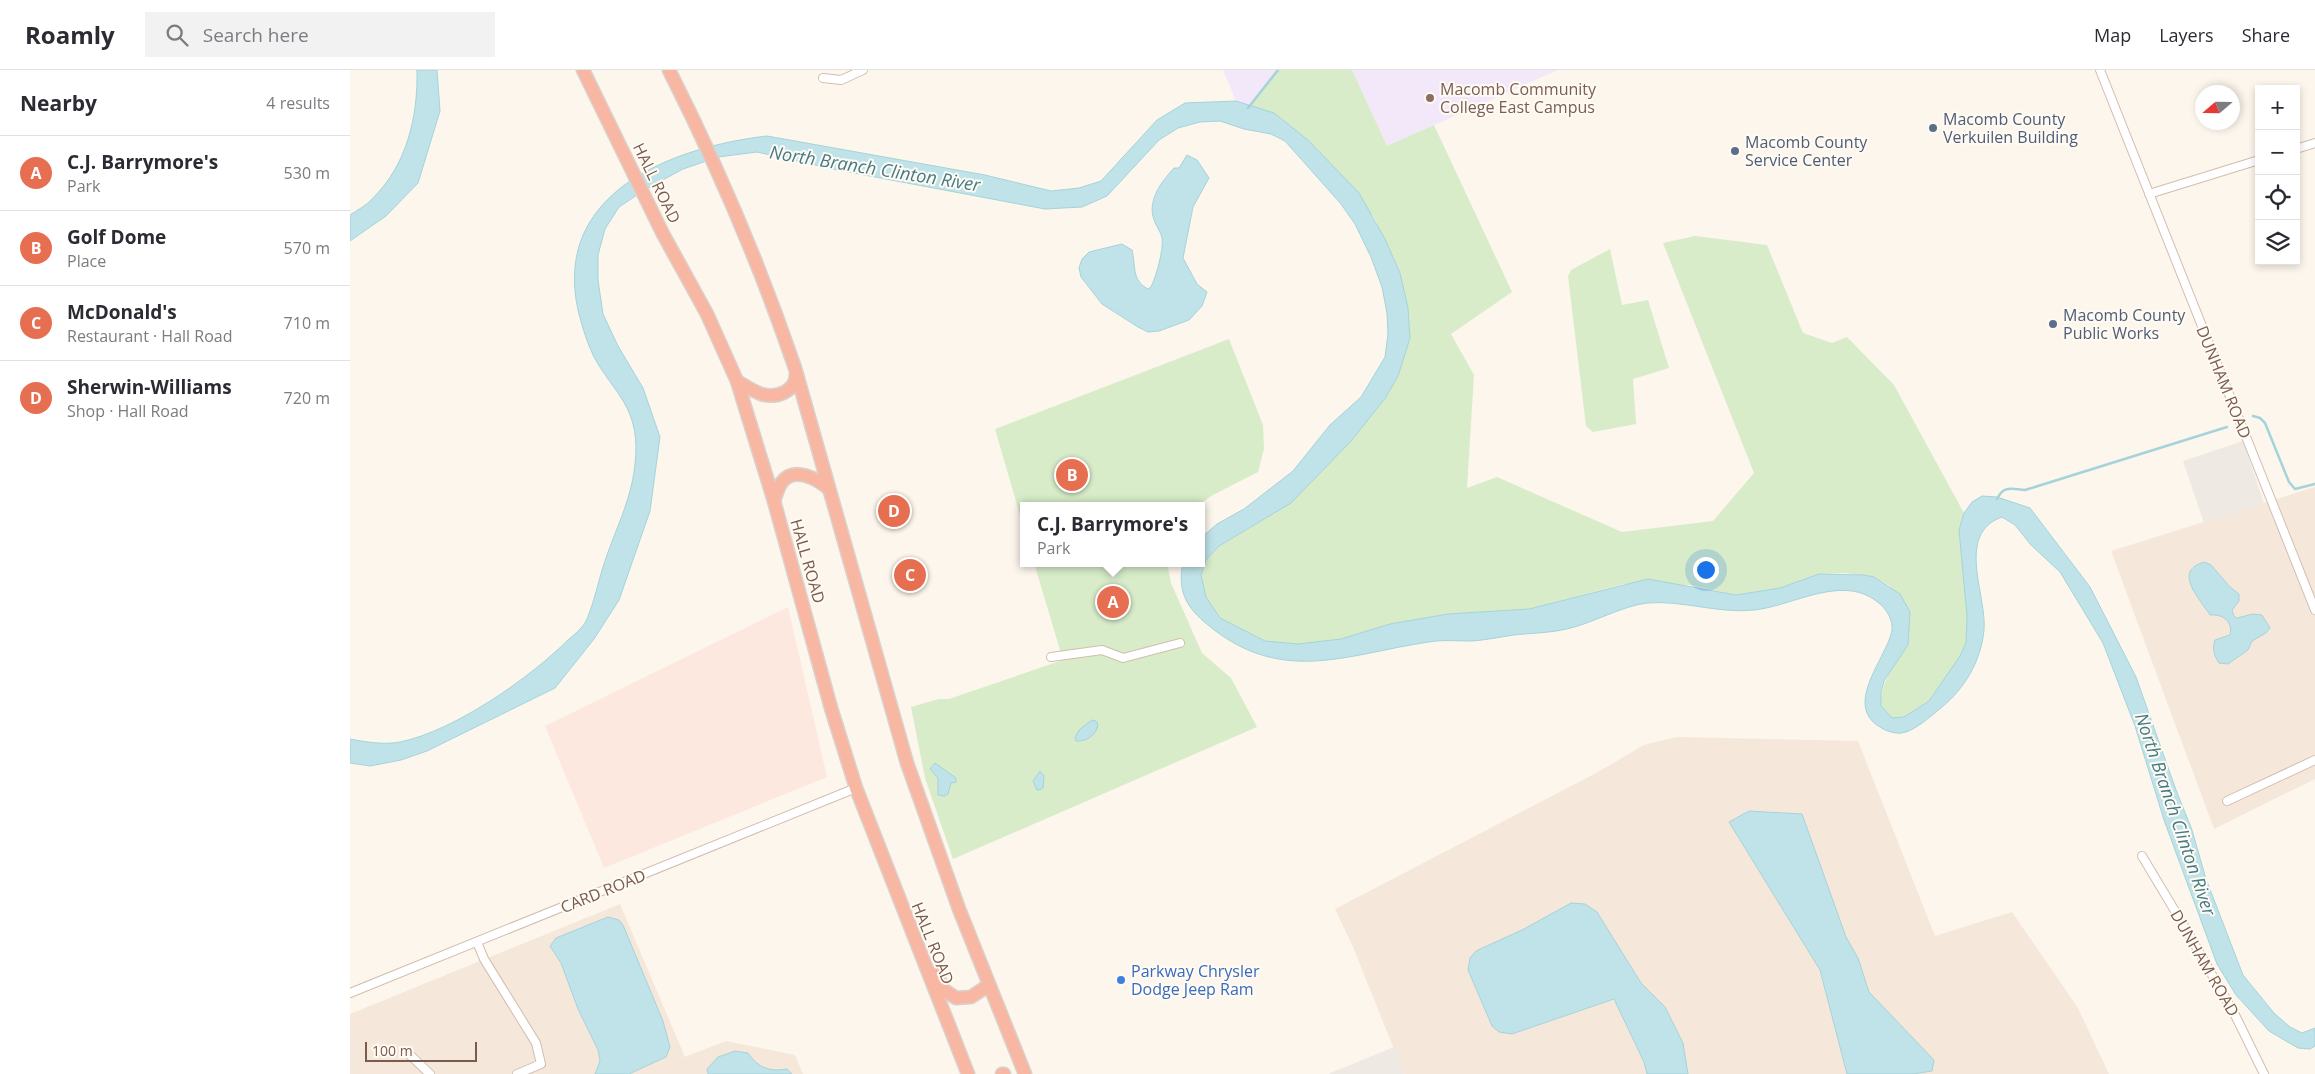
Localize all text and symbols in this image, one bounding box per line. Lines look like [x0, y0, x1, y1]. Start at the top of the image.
search box [145, 12, 495, 57]
text: Roamly [25, 18, 115, 51]
icon: search [163, 21, 191, 49]
text: Search here [203, 22, 309, 48]
text: Map [2094, 23, 2131, 47]
text: Layers [2159, 23, 2214, 47]
text: Share [2242, 23, 2290, 47]
place label: Macomb Community College East Campus [1440, 78, 1597, 118]
north arrow [2195, 85, 2240, 130]
map controls [2255, 85, 2300, 265]
button: + [2255, 85, 2300, 130]
text: Nearby [20, 89, 97, 117]
text: 4 results [266, 92, 330, 114]
marker: Macomb Community College East Campus [1424, 92, 1436, 104]
place label: Macomb County Verkuilen Building [1943, 108, 2078, 148]
marker: Macomb County Verkuilen Building [1927, 122, 1939, 134]
button: − [2255, 130, 2300, 175]
place label: Macomb County Service Center [1745, 131, 1868, 171]
street label: HALL ROAD [628, 139, 686, 227]
water label: North Branch Clinton River [768, 139, 983, 197]
marker: Macomb County Service Center [1729, 145, 1741, 157]
text: C.J. Barrymore's [67, 149, 218, 175]
text: A [30, 162, 42, 184]
text: 530 m [284, 162, 330, 184]
text: Park [67, 175, 100, 197]
button: locate [2255, 175, 2300, 220]
button: layers [2255, 220, 2300, 265]
text: Golf Dome [67, 224, 166, 250]
text: B [31, 237, 41, 259]
text: 570 m [284, 237, 330, 259]
text: Place [67, 250, 106, 272]
text: McDonald's [67, 299, 177, 325]
place label: Macomb County Public Works [2063, 304, 2186, 344]
text: C [31, 312, 41, 334]
text: 710 m [284, 312, 330, 334]
marker: Macomb County Public Works [2047, 318, 2059, 330]
street label: DUNHAM ROAD [2191, 322, 2257, 442]
text: Restaurant · Hall Road [67, 325, 232, 347]
text: Sherwin-Williams [67, 374, 232, 400]
text: D [30, 387, 42, 409]
text: 720 m [284, 387, 330, 409]
text: Shop · Hall Road [67, 400, 189, 422]
pin: B [1056, 456, 1088, 494]
pin: D [878, 492, 910, 530]
popup [1020, 502, 1205, 567]
text: C.J. Barrymore's [1037, 511, 1188, 537]
street label: HALL ROAD [785, 516, 831, 606]
text: Park [1037, 537, 1070, 559]
pin: C [894, 556, 926, 594]
your location [1693, 557, 1719, 583]
pin: A [1097, 583, 1129, 621]
water label: North Branch Clinton River [2130, 709, 2222, 919]
street label: CARD ROAD [557, 864, 649, 918]
street label: HALL ROAD [907, 899, 959, 987]
street label: DUNHAM ROAD [2166, 906, 2244, 1020]
place label: Parkway Chrysler Dodge Jeep Ram [1131, 960, 1260, 1000]
marker: Parkway Chrysler Dodge Jeep Ram [1115, 974, 1127, 986]
scale bar [365, 1039, 478, 1062]
text: 100 m [372, 1041, 413, 1060]

